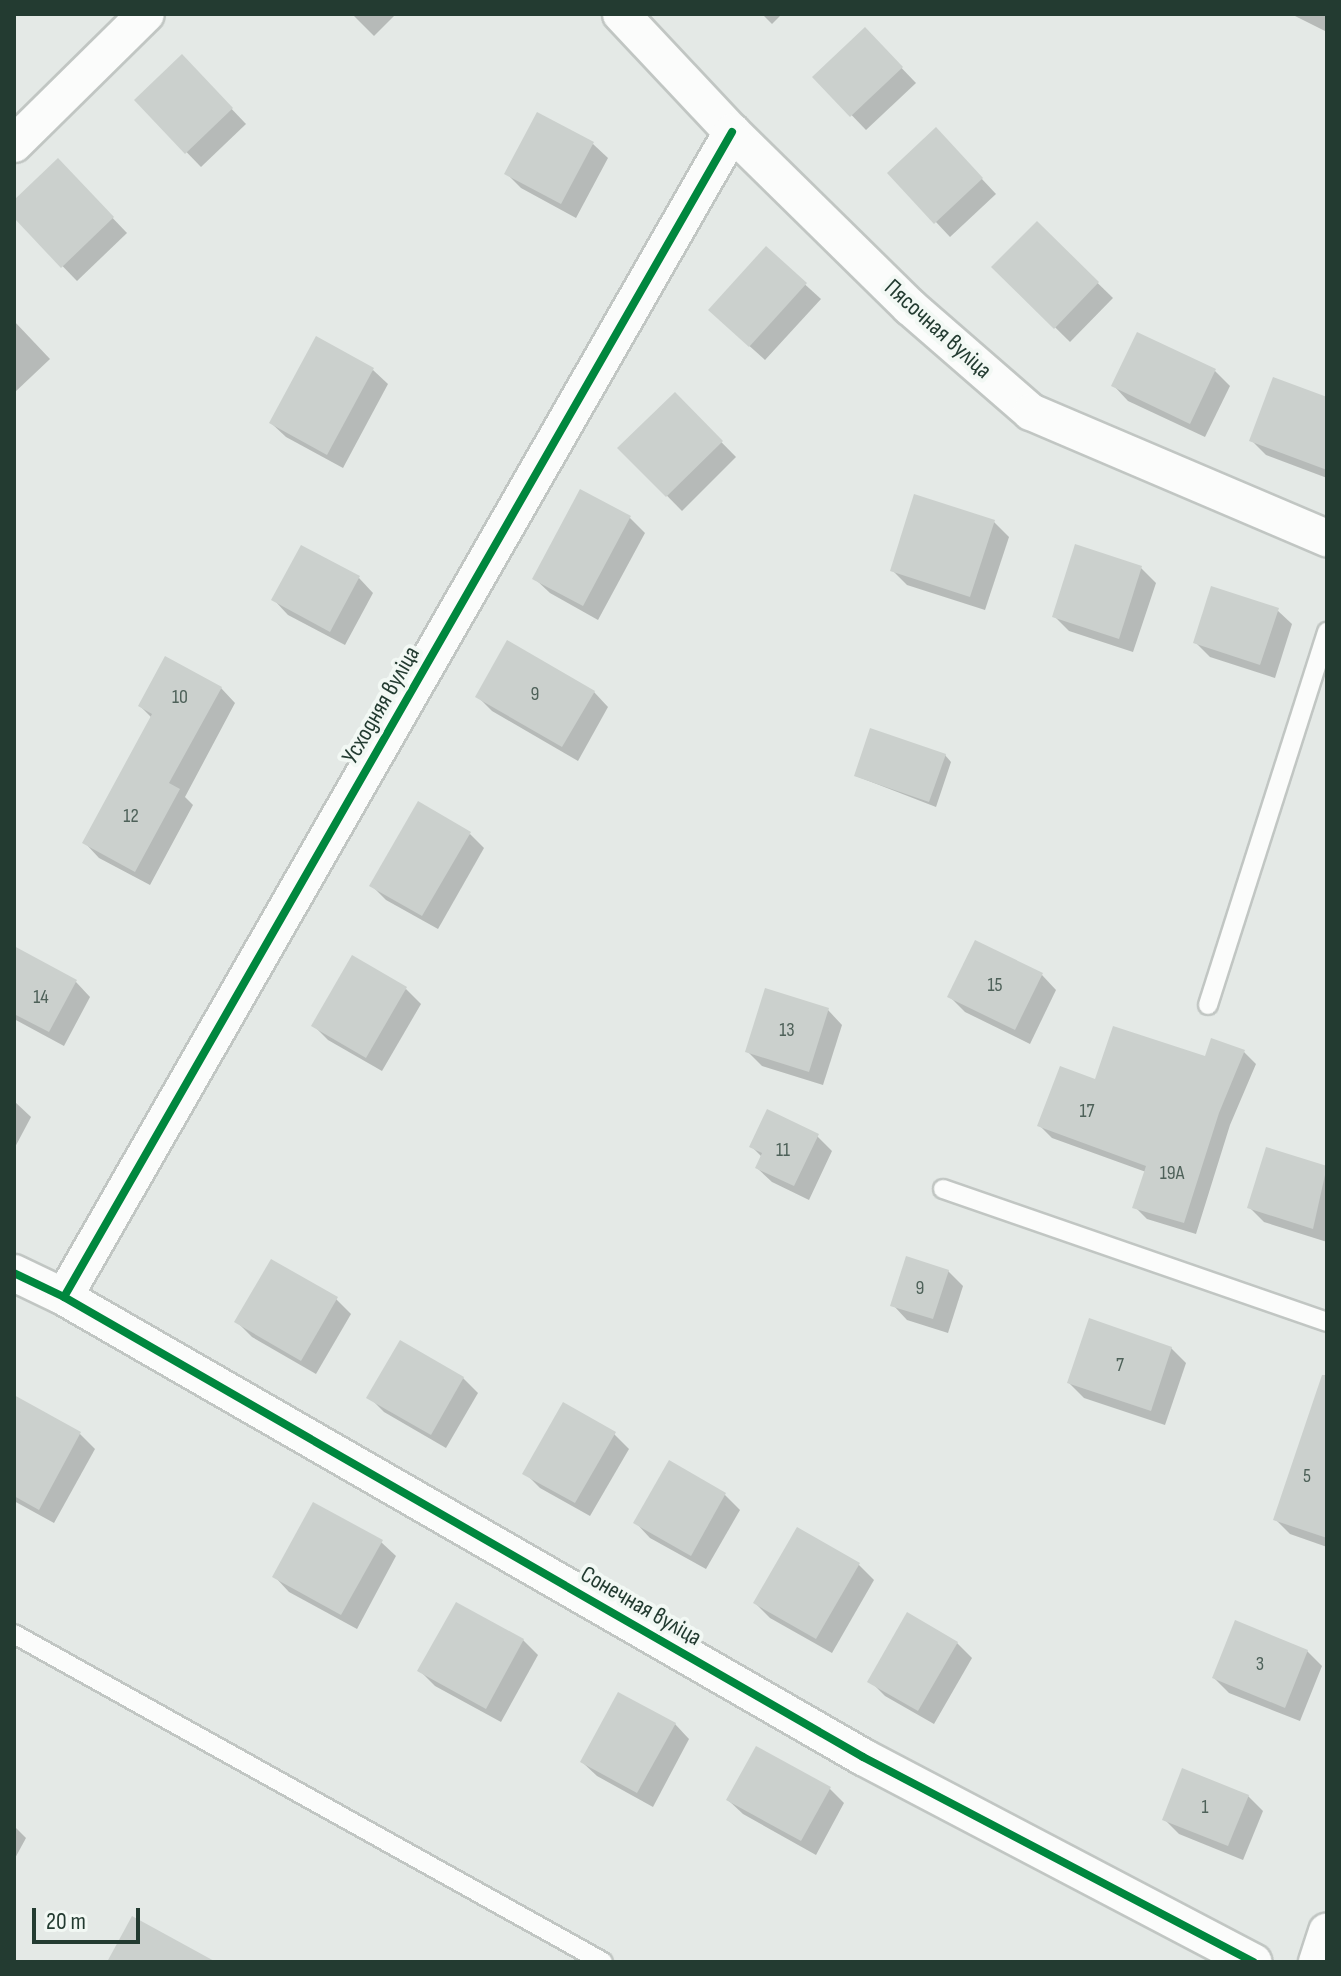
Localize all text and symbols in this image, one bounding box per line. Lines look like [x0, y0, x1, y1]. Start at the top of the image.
street label: Пясочная вуліца [878, 273, 998, 385]
street label: Усходняя вуліца [336, 641, 426, 769]
house number: 9 [531, 682, 539, 706]
house number: 10 [172, 685, 188, 709]
house number: 12 [123, 804, 139, 828]
house number: 15 [987, 973, 1003, 997]
house number: 14 [33, 985, 49, 1009]
house number: 13 [779, 1018, 795, 1042]
house number: 17 [1080, 1099, 1094, 1123]
house number: 11 [776, 1138, 790, 1162]
house number: 19А [1160, 1161, 1184, 1185]
house number: 9 [916, 1276, 924, 1300]
house number: 7 [1116, 1353, 1124, 1377]
house number: 5 [1303, 1464, 1311, 1488]
street label: Сонечная вуліца [576, 1560, 706, 1652]
house number: 3 [1256, 1652, 1264, 1676]
house number: 1 [1202, 1795, 1208, 1819]
scale bar [36, 1892, 144, 1942]
text: 20 m [46, 1907, 86, 1936]

